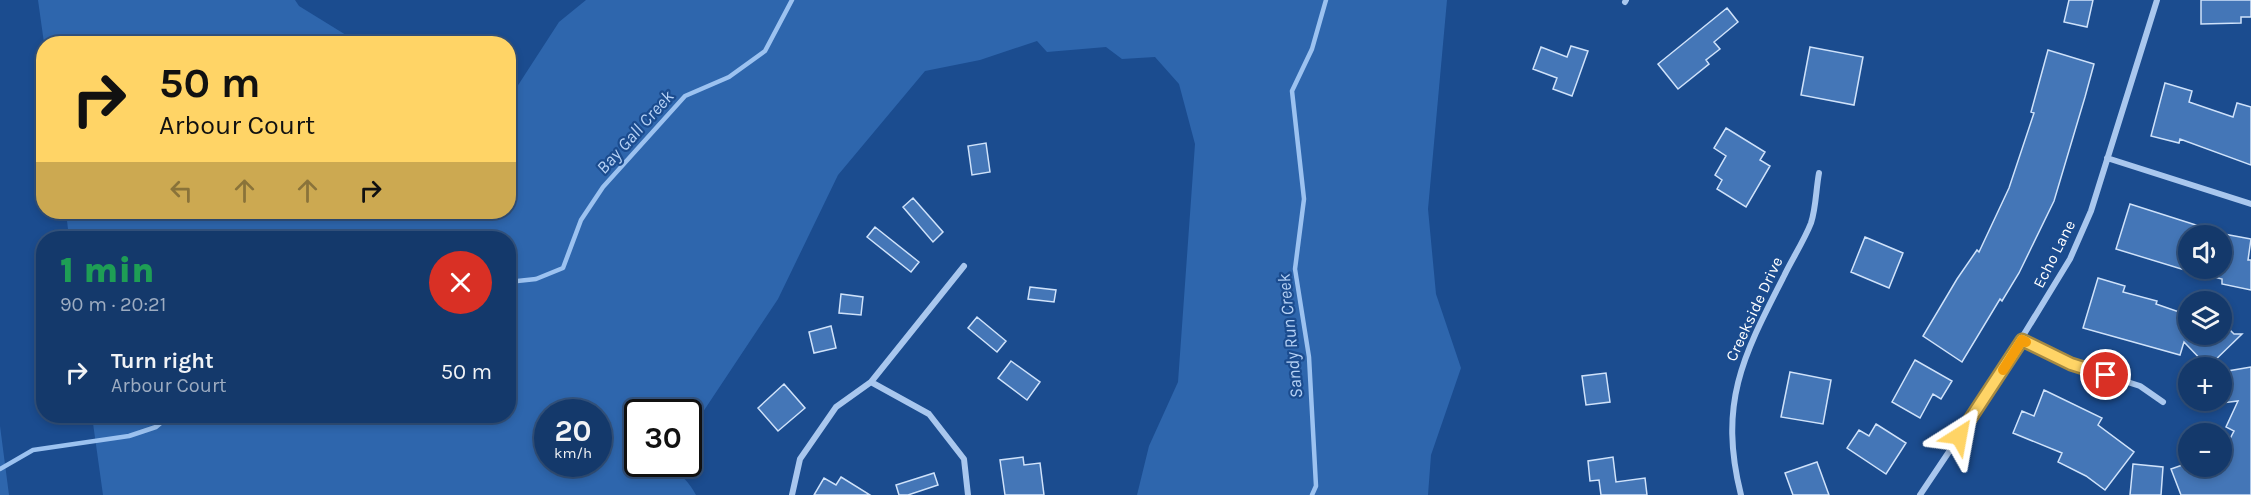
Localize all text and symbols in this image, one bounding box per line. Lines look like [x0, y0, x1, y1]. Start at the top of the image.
text: 50 m [159, 58, 261, 108]
icon: right [60, 60, 138, 138]
water label: Bay Gall Creek [592, 85, 679, 178]
text: Arbour Court [159, 109, 315, 141]
icon: left [165, 174, 198, 207]
icon: ahead [228, 174, 261, 207]
icon: ahead [291, 174, 324, 207]
icon: right [354, 174, 387, 207]
street label: Echo Lane [2029, 217, 2079, 291]
map controls [2178, 225, 2232, 477]
button: sound [2178, 225, 2232, 279]
text: 1 min [60, 249, 154, 291]
button: close [429, 251, 492, 314]
street label: Creekside Drive [1721, 254, 1787, 364]
water label: Sandy Run Creek [1272, 272, 1307, 399]
button: layers [2178, 291, 2232, 345]
text: 90 m · 20:21 [60, 293, 166, 316]
text: Turn right [111, 348, 214, 374]
pin [2080, 349, 2131, 400]
icon: right [60, 356, 93, 389]
button: + [2178, 357, 2232, 411]
icon: arrive [2089, 358, 2122, 391]
text: 50 m [441, 359, 492, 385]
text: Arbour Court [111, 374, 227, 397]
speed limit sign: 30 [624, 399, 702, 477]
position arrow [1927, 404, 1991, 468]
text: 20 [554, 413, 592, 449]
button: − [2178, 423, 2232, 477]
text: km/h [554, 444, 592, 462]

